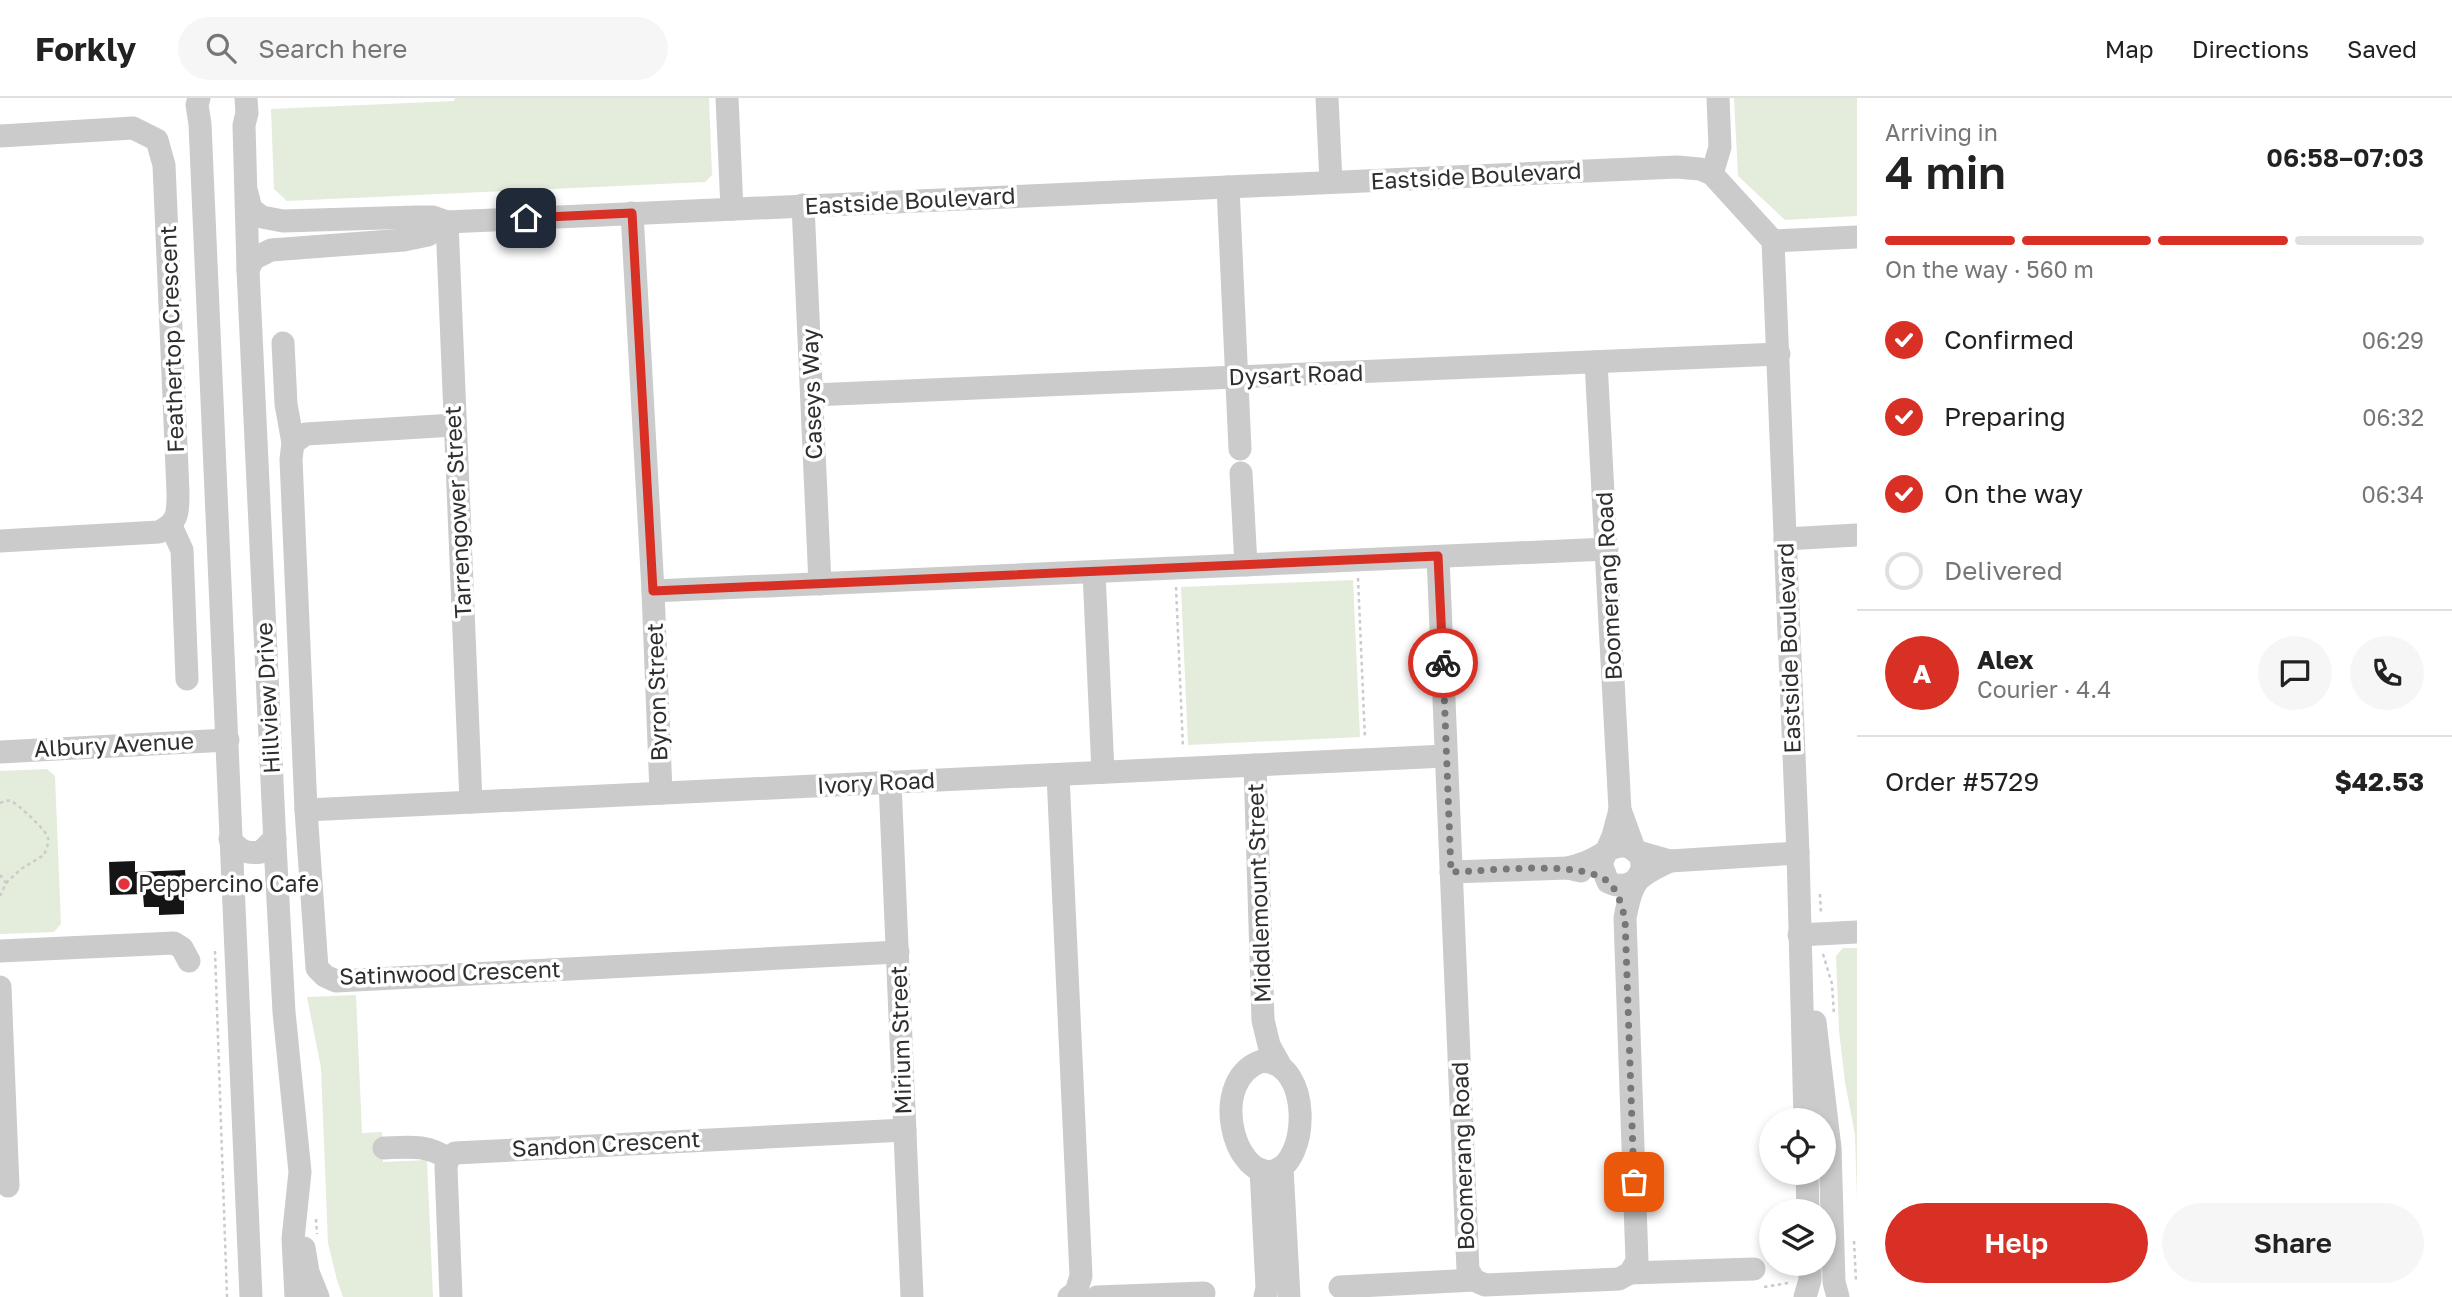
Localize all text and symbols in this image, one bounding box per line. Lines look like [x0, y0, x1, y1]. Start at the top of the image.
search box [178, 17, 668, 80]
text: Forkly [35, 29, 136, 68]
icon: search [202, 29, 240, 67]
text: Search here [258, 33, 407, 64]
text: Map [2105, 34, 2154, 63]
text: Directions [2192, 34, 2309, 63]
text: Saved [2347, 34, 2417, 63]
text: Arriving in [1885, 118, 1998, 146]
text: 06:58–07:03 [2266, 142, 2424, 173]
text: 4 min [1885, 144, 2006, 199]
street label: Eastside Boulevard [1370, 155, 1582, 195]
street label: Eastside Boulevard [804, 180, 1016, 220]
pin [496, 188, 556, 248]
icon: home [507, 199, 545, 237]
street label: Feathertop Crescent [153, 225, 189, 453]
text: On the way · 560 m [1885, 255, 2094, 283]
icon: check [1885, 321, 1923, 359]
text: Confirmed [1944, 324, 2074, 355]
text: 06:29 [2362, 326, 2424, 354]
street label: Caseys Way [795, 328, 827, 460]
street label: Dysart Road [1228, 358, 1364, 390]
icon: check [1885, 398, 1923, 436]
text: Preparing [1944, 401, 2066, 432]
text: 06:32 [2362, 403, 2424, 431]
street label: Tarrengower Street [437, 405, 477, 619]
icon: check [1885, 475, 1923, 513]
text: On the way [1944, 478, 2083, 509]
text: 06:34 [2361, 480, 2424, 508]
street label: Boomerang Road [1589, 491, 1627, 681]
street label: Eastside Boulevard [1770, 542, 1806, 754]
text: Delivered [1944, 555, 2063, 586]
street label: Hillview Drive [249, 622, 285, 774]
street label: Byron Street [640, 622, 672, 762]
courier [1408, 628, 1478, 698]
button: chat [2258, 636, 2332, 710]
button: phone [2350, 636, 2424, 710]
icon: bike [1424, 644, 1462, 682]
text: Alex [1977, 644, 2034, 675]
text: A [1913, 658, 1931, 689]
text: Courier · 4.4 [1977, 675, 2111, 703]
street label: Albury Avenue [33, 726, 195, 762]
street label: Ivory Road [816, 765, 936, 799]
text: Order #5729 [1885, 766, 2039, 797]
text: $42.53 [2334, 766, 2424, 797]
street label: Middlemount Street [1240, 783, 1276, 1003]
place label: Peppercino Cafe [138, 869, 319, 897]
marker: Peppercino Cafe [116, 876, 132, 892]
street label: Satinwood Crescent [339, 954, 561, 990]
street label: Mirium Street [883, 965, 917, 1115]
street label: Boomerang Road [1445, 1061, 1479, 1251]
map controls [1759, 1108, 1836, 1276]
button: locate [1759, 1108, 1836, 1185]
street label: Sandon Crescent [511, 1124, 701, 1162]
pin [1604, 1152, 1664, 1212]
icon: bag [1615, 1163, 1653, 1201]
button: layers [1759, 1199, 1836, 1276]
button: Help [1885, 1203, 2148, 1283]
button: Share [2162, 1203, 2424, 1283]

